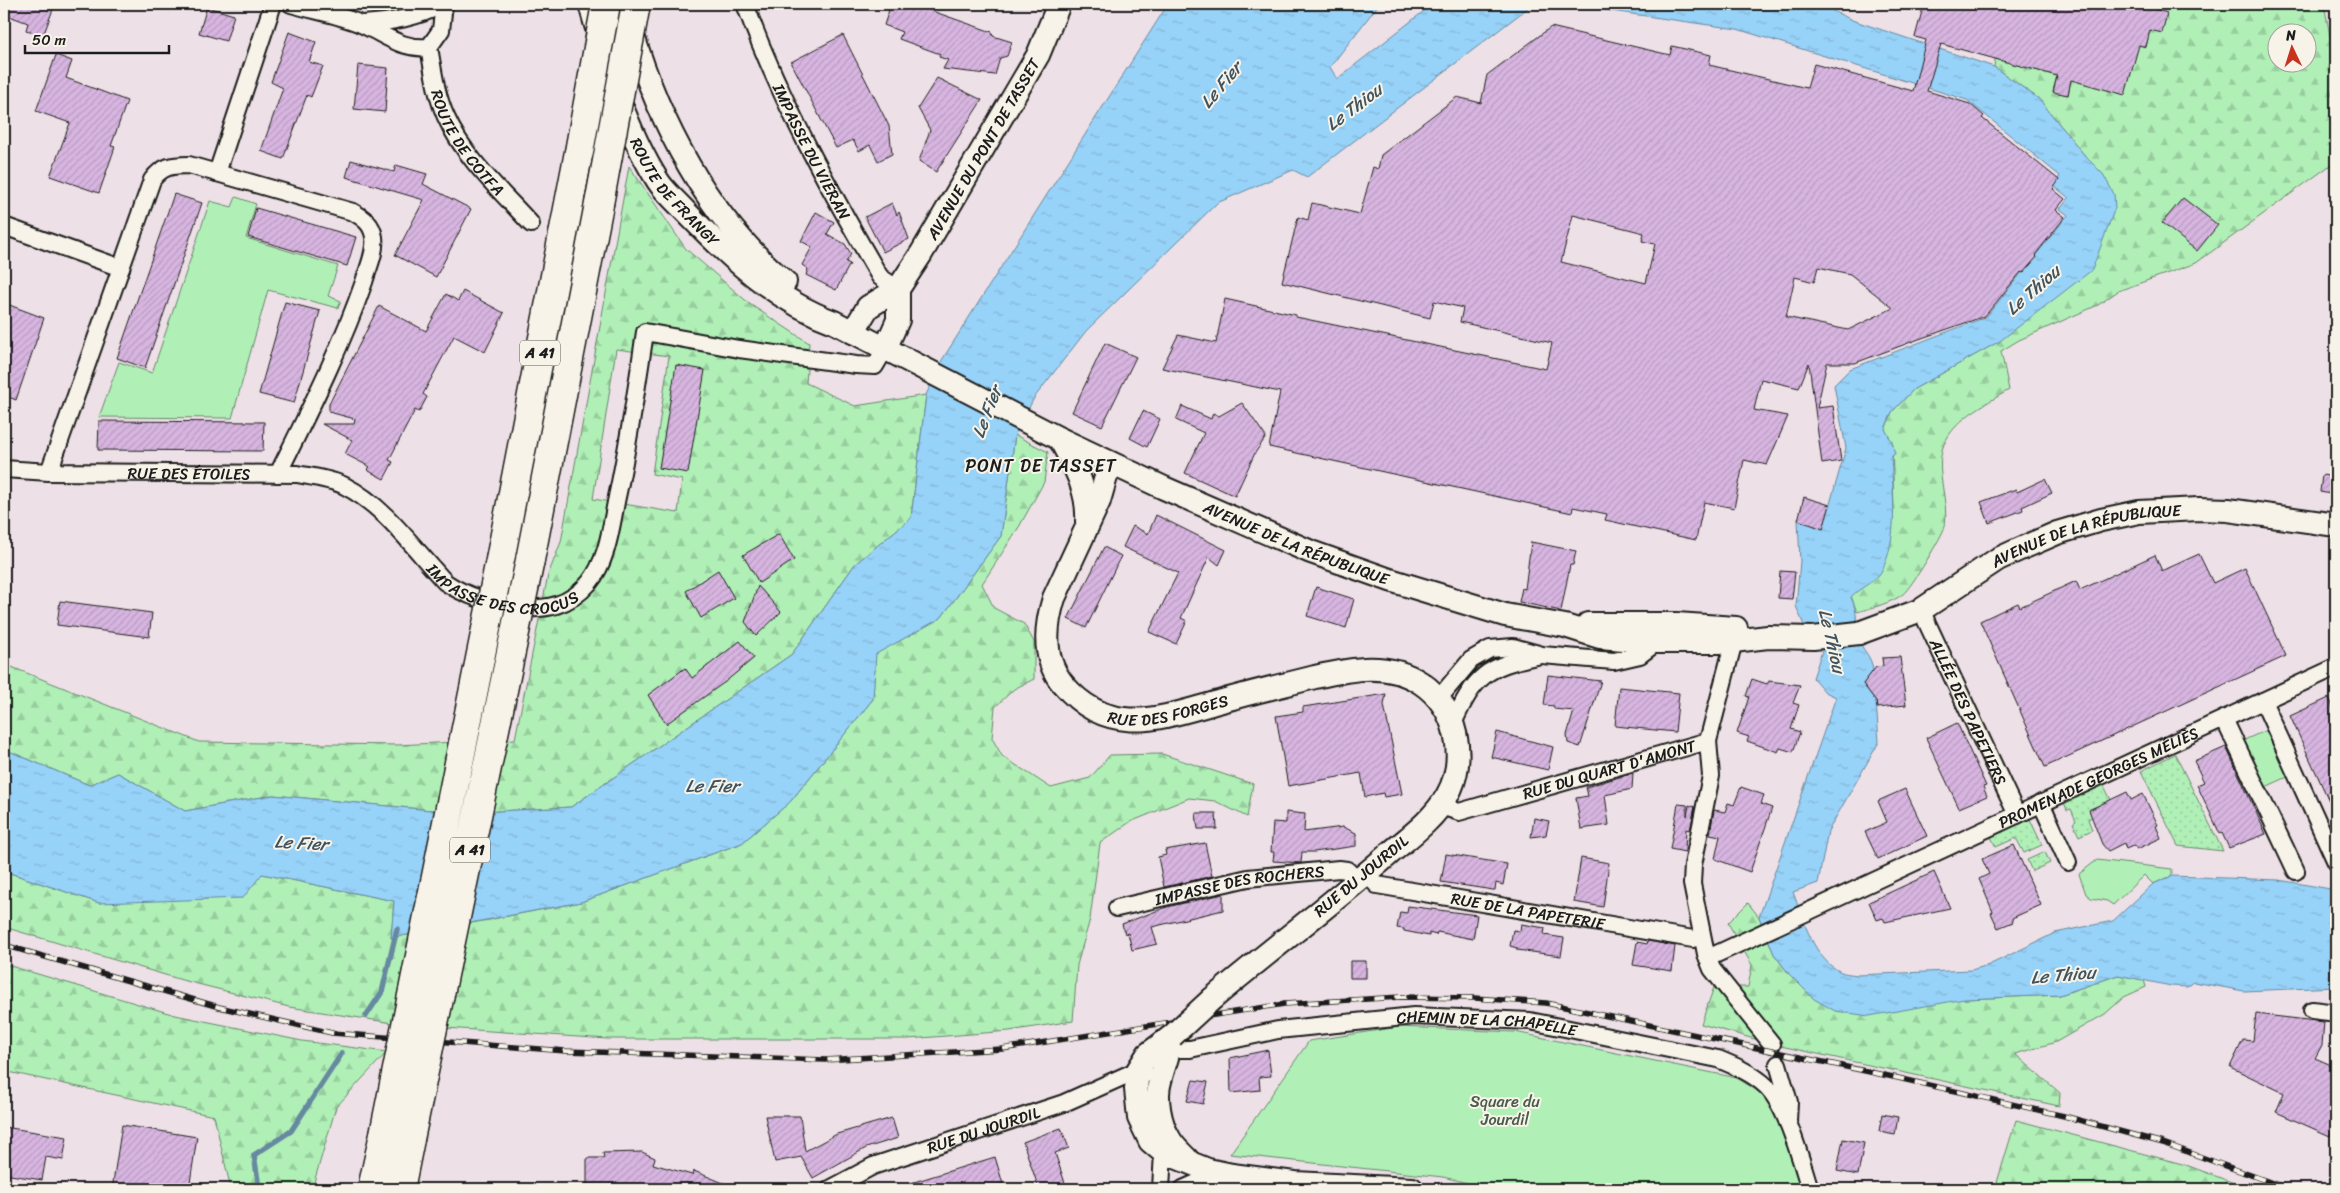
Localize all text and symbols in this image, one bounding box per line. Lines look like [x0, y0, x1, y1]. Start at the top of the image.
scale bar [25, 22, 169, 54]
north arrow [2268, 22, 2318, 72]
text: N [2284, 23, 2297, 48]
text: 50 m [32, 27, 67, 53]
street label: AVENUE DU PONT DE TASSET [917, 51, 1048, 246]
water label: Le Fier [1192, 52, 1253, 116]
water label: Le Thiou [1319, 73, 1391, 139]
street label: IMPASSE DU VIÉRAN [764, 78, 859, 226]
street label: ROUTE DE COTFA [423, 86, 512, 203]
street label: ROUTE DE FRANGY [622, 132, 728, 254]
water label: Le Thiou [1998, 255, 2070, 323]
road number: A 41 [520, 340, 560, 366]
water label: Le Fier [963, 378, 1013, 443]
district label: PONT DE TASSET [965, 450, 1117, 482]
street label: RUE DES ÉTOILES [128, 458, 251, 488]
street label: AVENUE DE LA RÉPUBLIQUE [1198, 492, 1394, 593]
street label: AVENUE DE LA RÉPUBLIQUE [1983, 495, 2183, 576]
street label: IMPASSE DES CROCUS [419, 555, 585, 623]
water label: Le Thiou [1809, 606, 1855, 678]
street label: ALLÉE DES PAPETIERS [1921, 632, 2016, 790]
street label: RUE DES FORGES [1105, 685, 1232, 734]
street label: PROMENADE GEORGES MÉLIÈS [1993, 718, 2204, 836]
street label: RUE DU QUART D'AMONT [1519, 730, 1700, 808]
water label: Le Fier [685, 770, 742, 802]
water label: Le Fier [274, 826, 332, 861]
street label: RUE DU JOURDIL [1307, 827, 1416, 925]
road number: A 41 [450, 838, 490, 862]
street label: IMPASSE DES ROCHERS [1151, 856, 1326, 914]
street label: RUE DE LA PAPETERIE [1449, 883, 1608, 938]
water label: Le Thiou [2029, 956, 2099, 994]
street label: CHEMIN DE LA CHAPELLE [1395, 1001, 1581, 1045]
park label: Square du Jourdil [1470, 1087, 1540, 1134]
street label: RUE DU JOURDIL [923, 1097, 1044, 1162]

